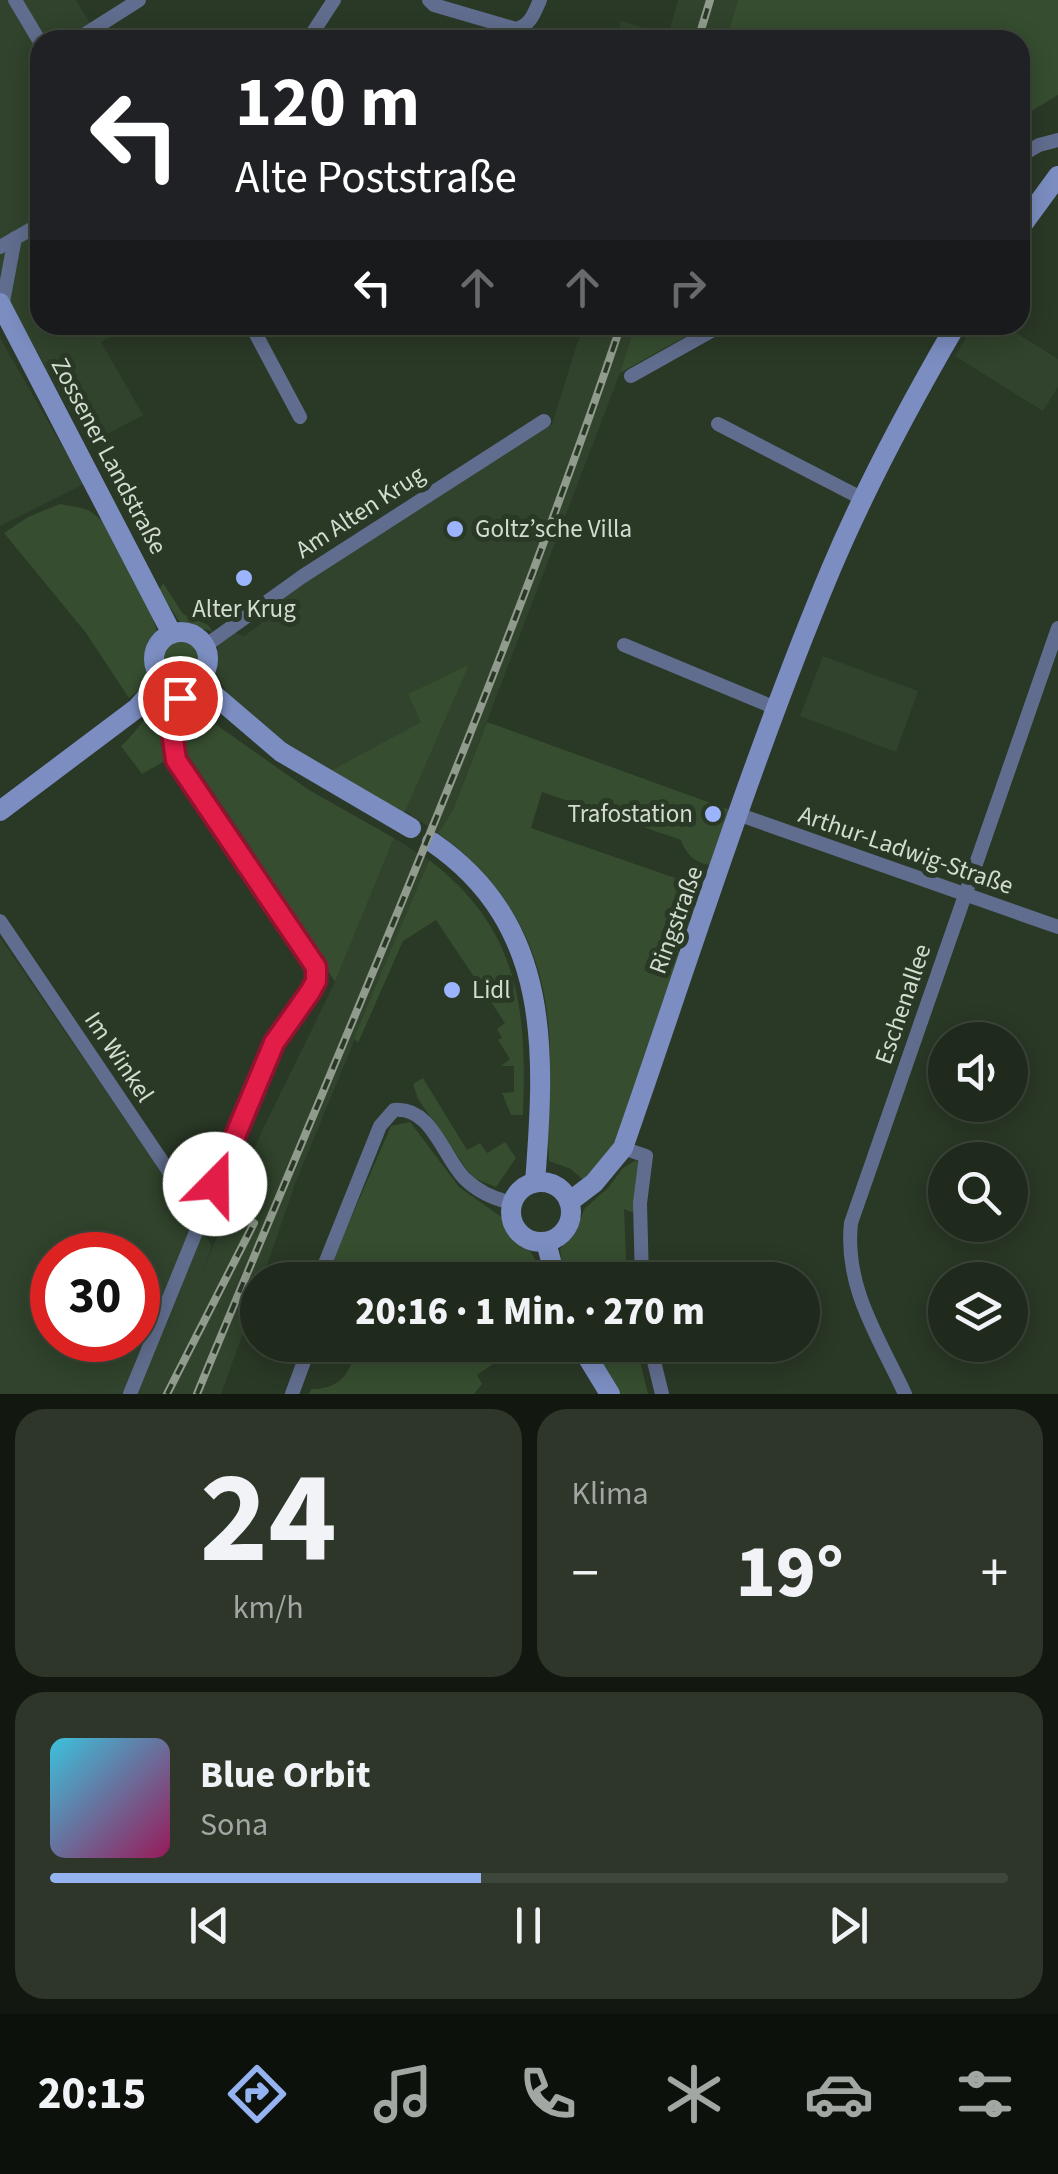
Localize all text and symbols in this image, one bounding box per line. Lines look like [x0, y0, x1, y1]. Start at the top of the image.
text: 120 m [235, 53, 420, 153]
icon: left [70, 70, 200, 200]
text: Alte Poststraße [235, 146, 517, 210]
icon: left [345, 260, 400, 315]
icon: ahead [450, 260, 505, 315]
icon: ahead [555, 260, 610, 315]
icon: right [660, 260, 715, 315]
street label: Zossener Landstraße [42, 351, 176, 561]
street label: Am Alten Krug [288, 456, 432, 567]
place label: Goltz’sche Villa [475, 511, 632, 547]
marker: Goltz’sche Villa [444, 518, 466, 540]
marker: Alter Krug [233, 567, 255, 589]
place label: Alter Krug [192, 591, 296, 627]
pin [138, 656, 223, 741]
icon: arrive [153, 671, 208, 726]
place label: Trafostation [568, 796, 693, 832]
street label: Arthur-Ladwig-Straße [794, 796, 1018, 904]
marker: Trafostation [702, 803, 724, 825]
street label: Ringstraße [640, 861, 712, 979]
street label: Eschenallee [866, 939, 940, 1069]
place label: Lidl [472, 972, 511, 1008]
marker: Lidl [441, 979, 463, 1001]
street label: Im Winkel [75, 1004, 163, 1110]
map controls [928, 1022, 1028, 1362]
button: sound [928, 1022, 1028, 1122]
position arrow [163, 1132, 267, 1236]
button: search [928, 1142, 1028, 1242]
speed limit sign: 30 [30, 1232, 160, 1362]
button: layers [928, 1262, 1028, 1362]
text: 20:16 · 1 Min. · 270 m [355, 1285, 705, 1339]
text: 24 [200, 1427, 337, 1612]
text: Klima [572, 1471, 649, 1517]
text: 19° [736, 1519, 844, 1626]
text: − [572, 1535, 599, 1613]
text: + [981, 1535, 1008, 1613]
text: km/h [233, 1585, 304, 1631]
text: Blue Orbit [200, 1748, 371, 1802]
text: Sona [200, 1802, 268, 1848]
icon: previous [182, 1898, 237, 1953]
icon: pause [501, 1898, 556, 1953]
icon: next [821, 1898, 876, 1953]
icon: directions [222, 2059, 292, 2129]
icon: music [368, 2059, 438, 2129]
icon: phone [513, 2059, 583, 2129]
icon: climate [659, 2059, 729, 2129]
icon: car [804, 2059, 874, 2129]
icon: filters [950, 2059, 1020, 2129]
text: 20:15 [38, 2062, 146, 2126]

